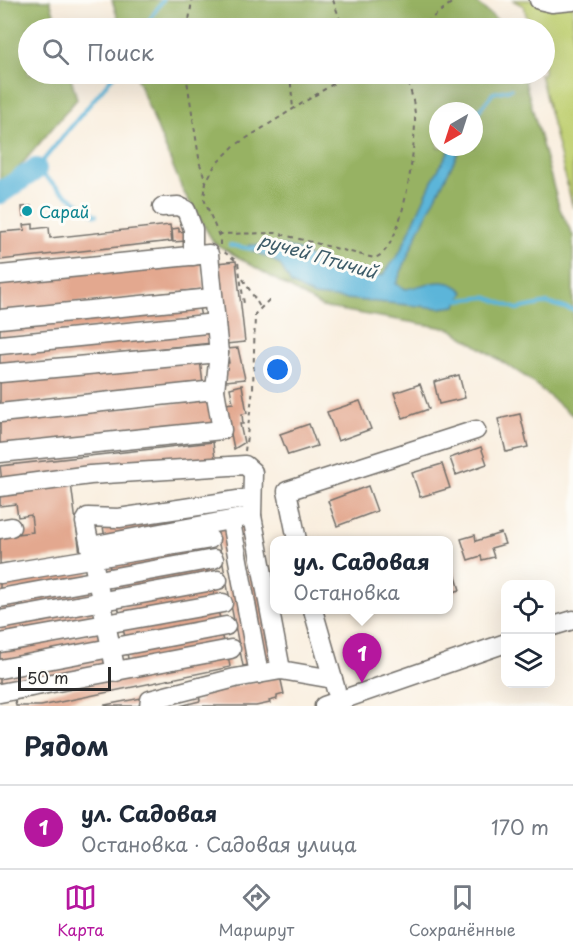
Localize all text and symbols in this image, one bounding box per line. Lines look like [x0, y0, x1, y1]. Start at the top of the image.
search box [18, 18, 555, 84]
icon: search [39, 35, 72, 68]
text: Поиск [87, 35, 154, 68]
north arrow [429, 102, 483, 156]
place label: Сарай [39, 199, 89, 223]
marker: Сарай [20, 204, 34, 218]
water label: ручей Птичий [256, 225, 382, 285]
your location [263, 355, 292, 384]
popup [270, 536, 453, 614]
text: ул. Садовая [293, 544, 430, 577]
text: Остановка [293, 577, 400, 607]
map controls [501, 580, 555, 688]
button: locate [501, 580, 555, 634]
pin: 1 [342, 634, 382, 683]
button: layers [501, 634, 555, 688]
scale bar [18, 664, 111, 692]
text: 50 m [27, 665, 68, 689]
text: Рядом [24, 726, 109, 765]
text: ул. Садовая [81, 796, 217, 829]
text: 1 [39, 812, 48, 842]
text: 170 m [491, 812, 549, 842]
text: Остановка · Садовая улица [81, 829, 357, 859]
tab: Карта [57, 881, 104, 941]
tab: Маршрут [219, 881, 294, 941]
tab: Сохранённые [409, 881, 516, 941]

